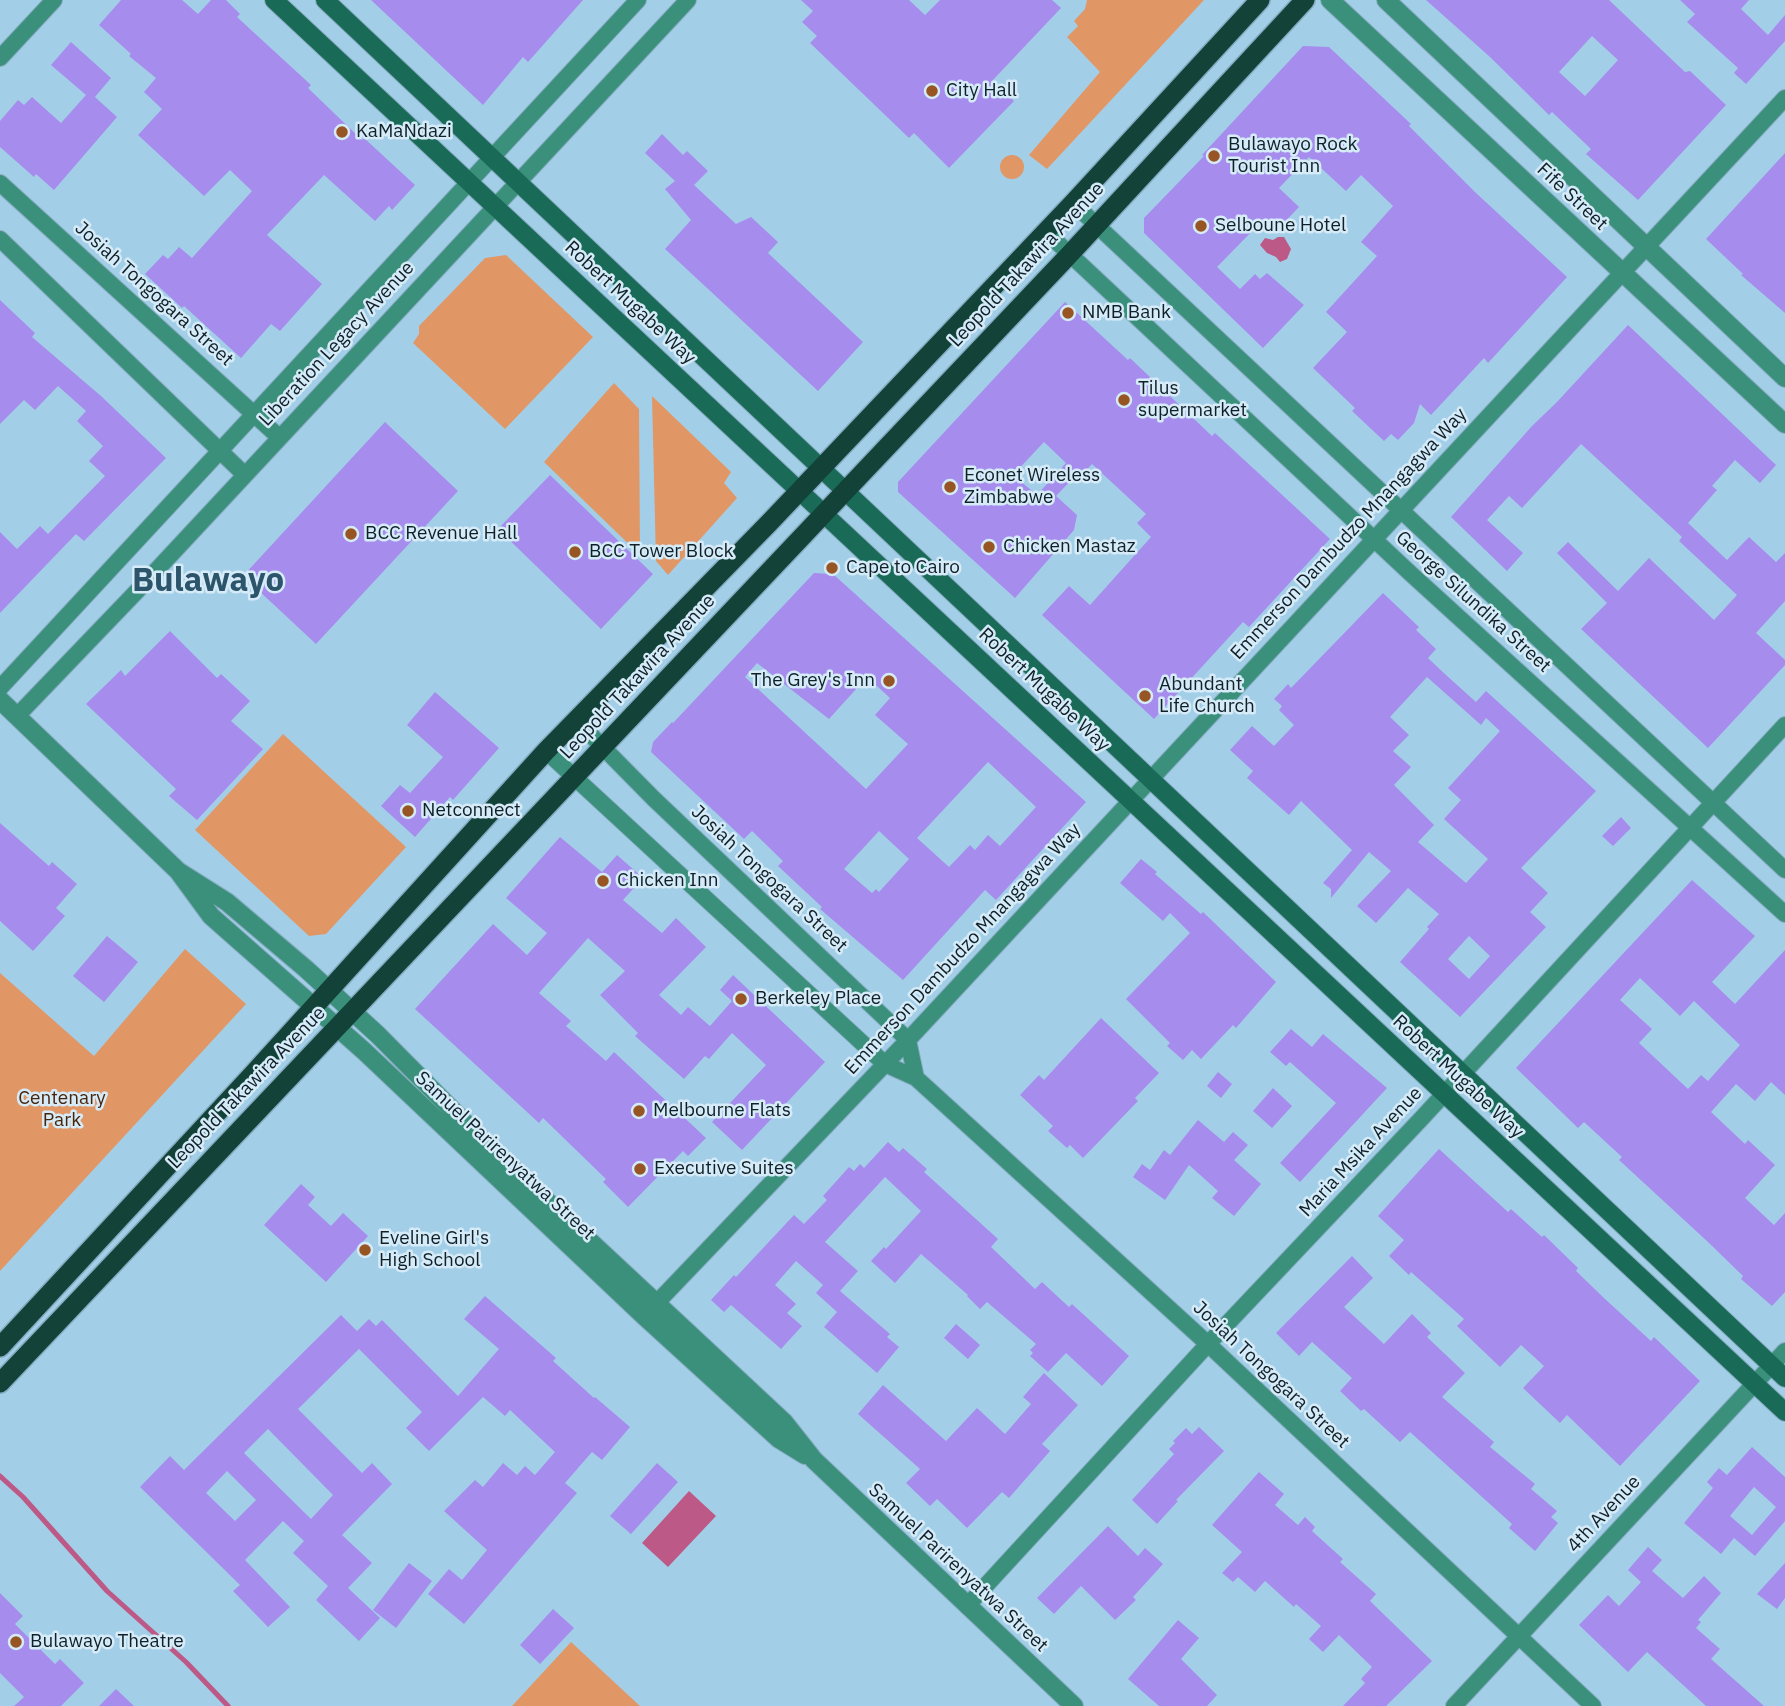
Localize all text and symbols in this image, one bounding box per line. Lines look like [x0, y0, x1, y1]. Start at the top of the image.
place label: City Hall [946, 80, 1017, 102]
marker: City Hall [924, 83, 940, 99]
place label: KaMaNdazi [356, 121, 452, 143]
marker: KaMaNdazi [334, 124, 350, 140]
place label: Bulawayo Rock Tourist Inn [1228, 134, 1358, 178]
marker: Bulawayo Rock Tourist Inn [1206, 148, 1222, 164]
street label: Fife Street [1532, 158, 1612, 236]
street label: Leopold Takawira Avenue [945, 178, 1109, 352]
place label: Selboune Hotel [1215, 215, 1346, 237]
street label: Josiah Tongogara Street [70, 217, 238, 371]
marker: Selboune Hotel [1193, 218, 1209, 234]
street label: Robert Mugabe Way [560, 236, 700, 370]
street label: Liberation Legacy Avenue [255, 257, 419, 431]
place label: NMB Bank [1082, 302, 1171, 324]
marker: NMB Bank [1060, 305, 1076, 321]
place label: Tilus supermarket [1138, 378, 1247, 422]
marker: Tilus supermarket [1116, 392, 1132, 408]
street label: Emmerson Dambudzo Mnangagwa Way [1226, 404, 1472, 664]
place label: Econet Wireless Zimbabwe [964, 465, 1100, 509]
marker: Econet Wireless Zimbabwe [942, 479, 958, 495]
place label: BCC Revenue Hall [365, 523, 517, 545]
marker: BCC Revenue Hall [343, 526, 359, 542]
street label: George Silundika Street [1391, 526, 1555, 678]
place label: Chicken Mastaz [1003, 536, 1136, 558]
marker: Chicken Mastaz [981, 539, 997, 555]
place label: BCC Tower Block [589, 541, 734, 563]
marker: BCC Tower Block [567, 544, 583, 560]
place label: Cape to Cairo [846, 557, 960, 579]
marker: Cape to Cairo [824, 560, 840, 576]
district label: Bulawayo [132, 561, 284, 601]
street label: Leopold Takawira Avenue [556, 590, 720, 764]
street label: Robert Mugabe Way [974, 623, 1114, 757]
place label: The Grey's Inn [751, 670, 875, 692]
marker: The Grey's Inn [881, 673, 897, 689]
place label: Abundant Life Church [1159, 674, 1255, 718]
marker: Abundant Life Church [1137, 688, 1153, 704]
place label: Netconnect [422, 800, 521, 822]
street label: Josiah Tongogara Street [686, 801, 852, 957]
marker: Netconnect [400, 803, 416, 819]
street label: Emmerson Dambudzo Mnangagwa Way [840, 819, 1086, 1079]
place label: Chicken Inn [617, 870, 718, 892]
marker: Chicken Inn [595, 873, 611, 889]
place label: Berkeley Place [755, 988, 881, 1010]
marker: Berkeley Place [733, 991, 749, 1007]
street label: Leopold Takawira Avenue [164, 1002, 330, 1174]
street label: Robert Mugabe Way [1388, 1010, 1528, 1144]
street label: Samuel Parirenyatwa Street [411, 1067, 599, 1245]
street label: Maria Msika Avenue [1295, 1082, 1427, 1222]
park label: Centenary Park [18, 1088, 106, 1132]
place label: Melbourne Flats [653, 1100, 791, 1122]
marker: Melbourne Flats [631, 1103, 647, 1119]
place label: Executive Suites [654, 1158, 794, 1180]
marker: Executive Suites [632, 1161, 648, 1177]
place label: Eveline Girl's High School [379, 1228, 489, 1272]
marker: Eveline Girl's High School [357, 1242, 373, 1258]
street label: Josiah Tongogara Street [1188, 1297, 1354, 1453]
street label: 4th Avenue [1563, 1471, 1645, 1557]
street label: Samuel Parirenyatwa Street [864, 1479, 1052, 1657]
place label: Bulawayo Theatre [30, 1631, 184, 1653]
marker: Bulawayo Theatre [8, 1634, 24, 1650]

